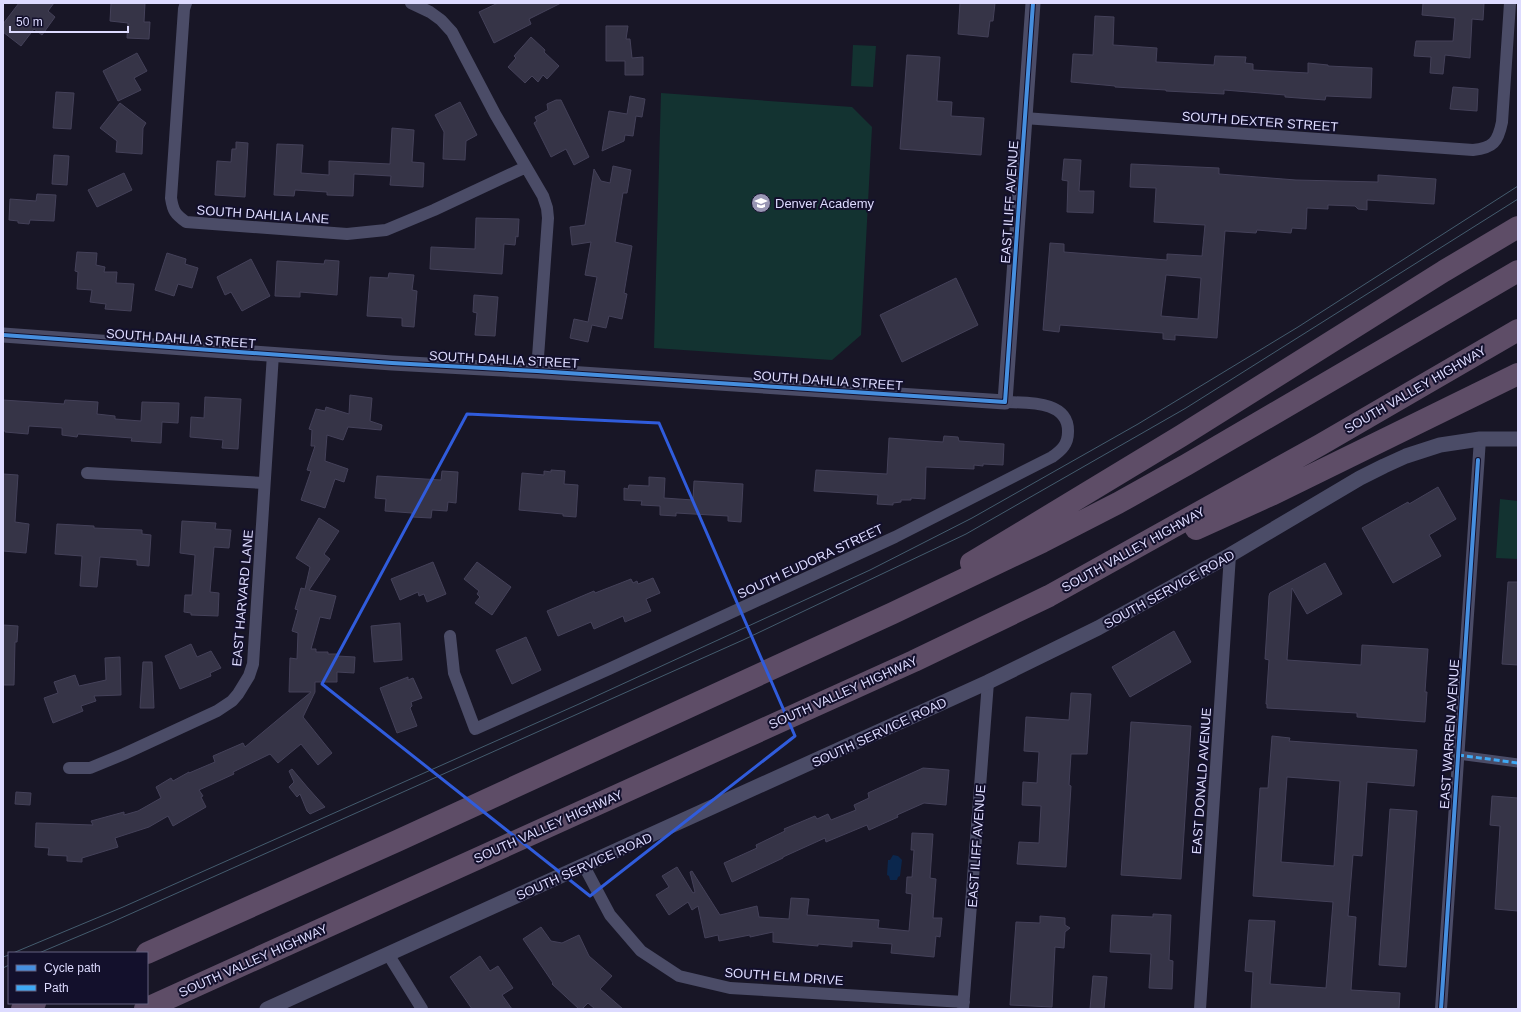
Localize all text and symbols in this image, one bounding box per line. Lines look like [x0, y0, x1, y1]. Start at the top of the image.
scale bar [10, 8, 128, 34]
text: 50 m [16, 15, 43, 29]
street label: SOUTH DEXTER STREET [1181, 109, 1339, 134]
street label: EAST ILIFF AVENUE [998, 140, 1021, 264]
school or university icon: Denver Academy [750, 192, 772, 214]
place label: Denver Academy [775, 196, 874, 211]
street label: SOUTH DAHLIA LANE [196, 202, 330, 227]
street label: SOUTH DAHLIA STREET [105, 326, 256, 351]
street label: SOUTH VALLEY HIGHWAY [1342, 342, 1489, 436]
street label: SOUTH DAHLIA STREET [429, 348, 579, 371]
street label: SOUTH DAHLIA STREET [752, 368, 903, 393]
street label: SOUTH VALLEY HIGHWAY [1059, 504, 1208, 595]
street label: SOUTH EUDORA STREET [735, 521, 885, 602]
street label: EAST HARVARD LANE [229, 529, 256, 667]
street label: SOUTH SERVICE ROAD [1101, 547, 1237, 632]
street label: SOUTH VALLEY HIGHWAY [766, 653, 920, 732]
street label: EAST WARREN AVENUE [1437, 658, 1462, 809]
street label: SOUTH SERVICE ROAD [809, 695, 949, 770]
street label: EAST DONALD AVENUE [1189, 707, 1214, 855]
street label: EAST ILIFF AVENUE [965, 784, 988, 908]
street label: SOUTH VALLEY HIGHWAY [471, 787, 625, 866]
street label: SOUTH SERVICE ROAD [514, 830, 654, 903]
street label: SOUTH VALLEY HIGHWAY [176, 921, 330, 1000]
legend [8, 952, 148, 1004]
text: Cycle path [44, 961, 101, 975]
street label: SOUTH ELM DRIVE [724, 965, 844, 988]
text: Path [44, 981, 69, 995]

